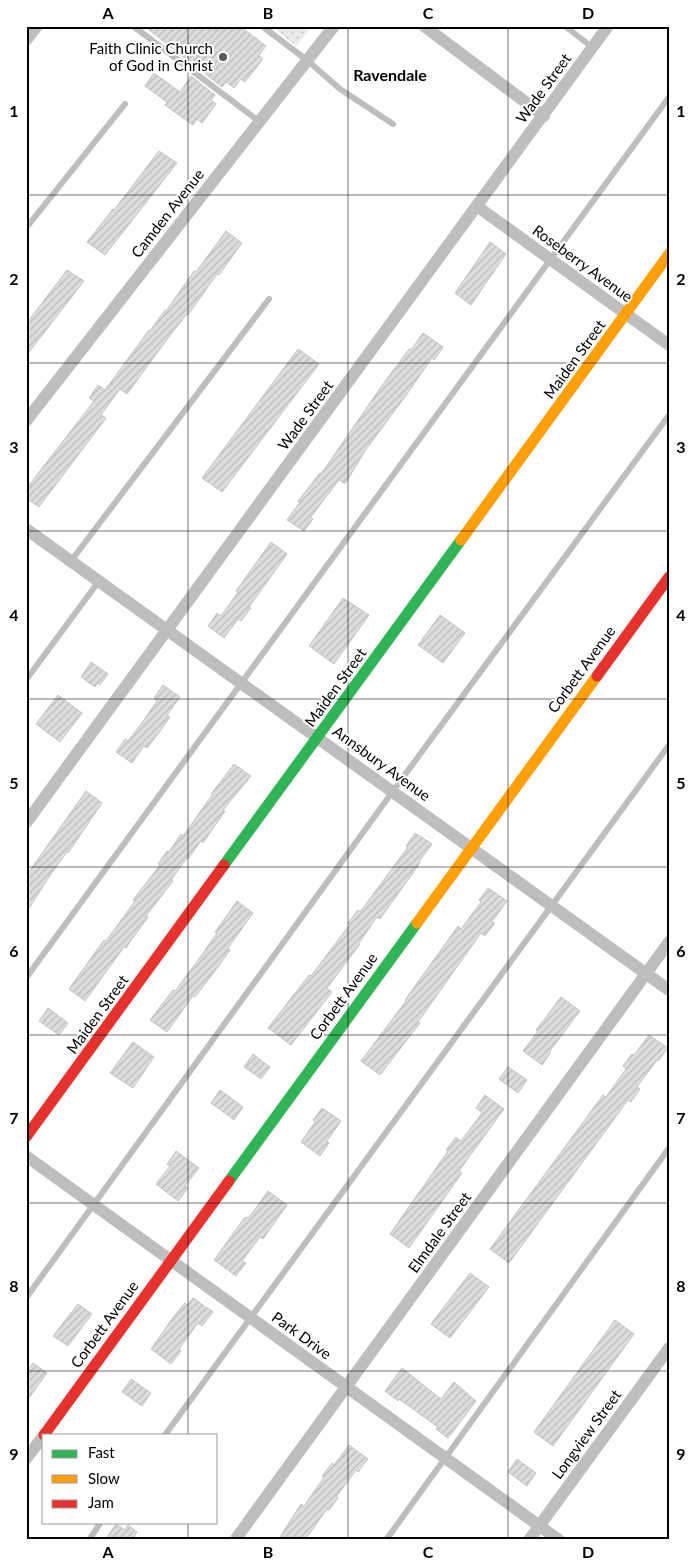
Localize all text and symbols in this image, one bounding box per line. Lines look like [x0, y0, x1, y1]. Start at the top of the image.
text: A [101, 3, 114, 22]
text: B [263, 3, 273, 22]
text: C [423, 3, 434, 22]
text: D [582, 3, 594, 22]
place label: Faith Clinic Church of God in Christ [89, 39, 214, 74]
street label: Wade Street [512, 49, 575, 126]
marker: Faith Clinic Church of God in Christ [217, 51, 229, 63]
district label: Ravendale [353, 65, 427, 84]
text: 1 [9, 101, 19, 120]
text: 1 [676, 101, 686, 120]
street label: Camden Avenue [127, 165, 207, 261]
street label: Roseberry Avenue [529, 221, 637, 305]
text: 2 [9, 269, 19, 288]
text: 2 [676, 269, 686, 288]
street label: Maiden Street [539, 316, 609, 402]
street label: Wade Street [274, 376, 337, 453]
text: 3 [9, 437, 19, 456]
text: 3 [676, 437, 686, 456]
text: 4 [9, 605, 19, 624]
text: 4 [676, 605, 686, 624]
street label: Corbett Avenue [543, 622, 619, 716]
street label: Maiden Street [300, 644, 370, 730]
street label: Annsbury Avenue [330, 722, 434, 804]
text: 5 [9, 773, 19, 792]
text: 5 [676, 773, 686, 792]
text: 6 [9, 941, 19, 960]
text: 6 [676, 941, 686, 960]
street label: Corbett Avenue [305, 949, 381, 1043]
street label: Maiden Street [62, 971, 132, 1057]
text: 7 [9, 1108, 19, 1127]
text: 7 [676, 1108, 686, 1127]
street label: Elmdale Street [404, 1188, 475, 1276]
text: 8 [9, 1276, 19, 1295]
text: 8 [676, 1276, 686, 1295]
street label: Corbett Avenue [66, 1277, 142, 1371]
street label: Park Drive [269, 1307, 335, 1363]
street label: Longview Street [548, 1385, 625, 1482]
legend [42, 1434, 218, 1524]
text: Fast [88, 1443, 115, 1461]
text: 9 [9, 1444, 19, 1463]
text: 9 [676, 1444, 686, 1463]
text: Slow [88, 1469, 120, 1487]
text: Jam [88, 1493, 114, 1511]
text: A [101, 1542, 114, 1561]
text: B [263, 1542, 273, 1561]
text: C [423, 1542, 434, 1561]
text: D [582, 1542, 594, 1561]

